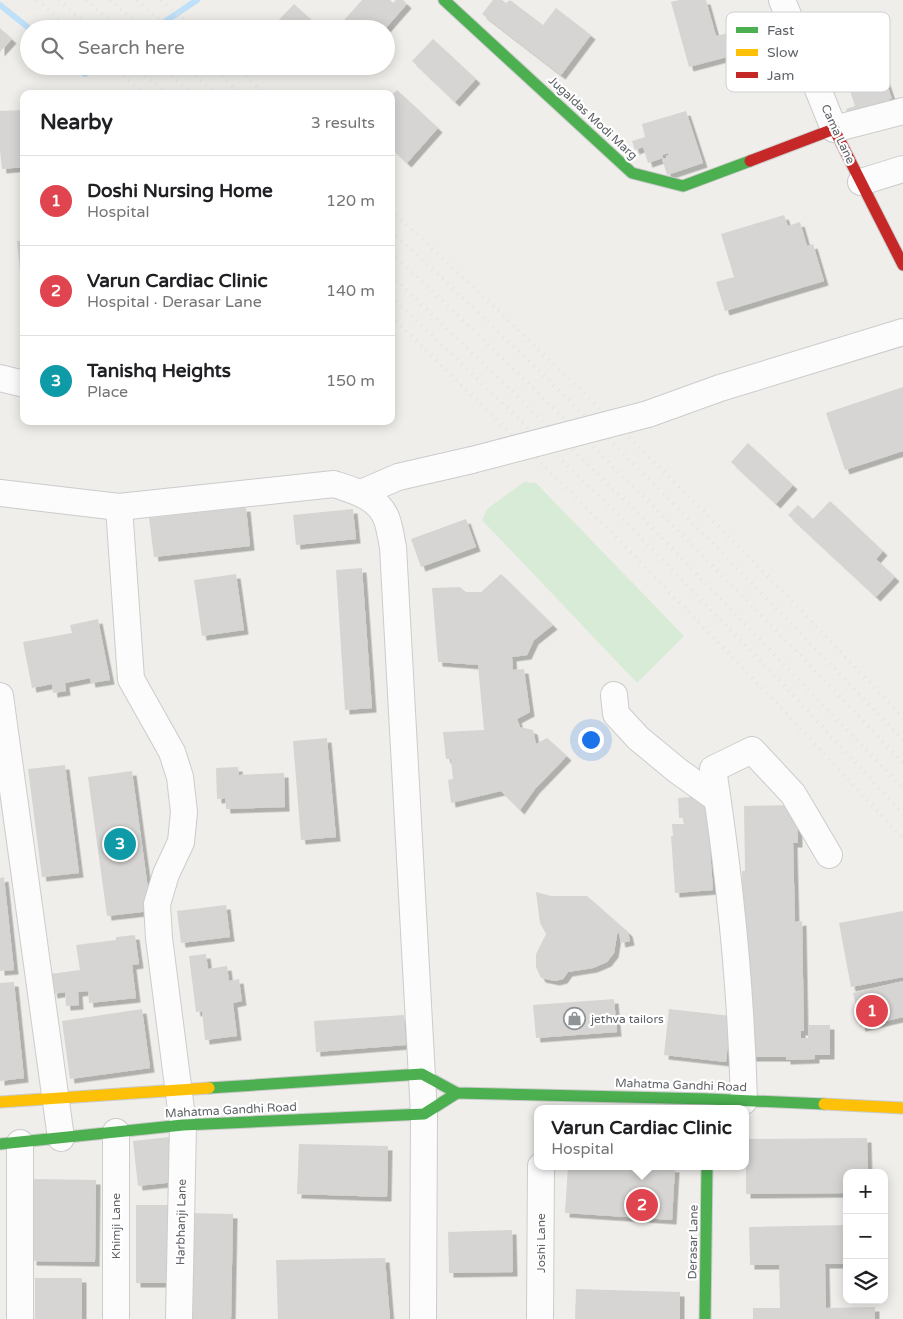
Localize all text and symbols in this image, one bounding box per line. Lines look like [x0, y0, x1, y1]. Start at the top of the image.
legend [726, 12, 890, 92]
search box [20, 20, 395, 75]
text: Fast [767, 22, 795, 39]
icon: search [38, 34, 66, 62]
text: Search here [78, 37, 185, 59]
text: Slow [767, 44, 799, 61]
text: Jam [767, 67, 794, 84]
street label: Jugaldas Modi Marg [546, 73, 640, 163]
street label: Cama Lane [818, 102, 858, 166]
text: Nearby [40, 110, 113, 135]
text: 3 results [311, 113, 375, 133]
text: Doshi Nursing Home [87, 180, 273, 202]
text: 1 [51, 191, 61, 211]
text: 120 m [326, 191, 375, 211]
text: Hospital [87, 202, 149, 222]
text: Varun Cardiac Clinic [87, 270, 268, 292]
text: 2 [51, 281, 61, 301]
text: 140 m [326, 281, 375, 301]
text: Hospital · Derasar Lane [87, 292, 262, 312]
text: Tanishq Heights [87, 360, 231, 382]
text: 3 [51, 371, 61, 391]
text: 150 m [326, 371, 375, 391]
text: Place [87, 382, 128, 402]
your location [578, 727, 604, 753]
pin: 3 [104, 825, 136, 863]
pin: 1 [856, 992, 888, 1030]
shop icon: jethva tailors [563, 1007, 587, 1031]
place label: jethva tailors [590, 1012, 664, 1026]
street label: Mahatma Gandhi Road [615, 1076, 747, 1094]
street label: Mahatma Gandhi Road [165, 1100, 297, 1120]
popup [534, 1105, 749, 1170]
text: Varun Cardiac Clinic [551, 1117, 732, 1139]
text: Hospital [551, 1139, 614, 1159]
map controls [843, 1169, 888, 1304]
button: + [843, 1169, 888, 1214]
street label: Harbhanji Lane [173, 1179, 189, 1265]
pin: 2 [626, 1186, 658, 1224]
street label: Khimji Lane [109, 1193, 123, 1259]
street label: Derasar Lane [685, 1204, 701, 1280]
street label: Joshi Lane [534, 1213, 548, 1273]
button: − [843, 1214, 888, 1259]
button: layers [843, 1259, 888, 1304]

